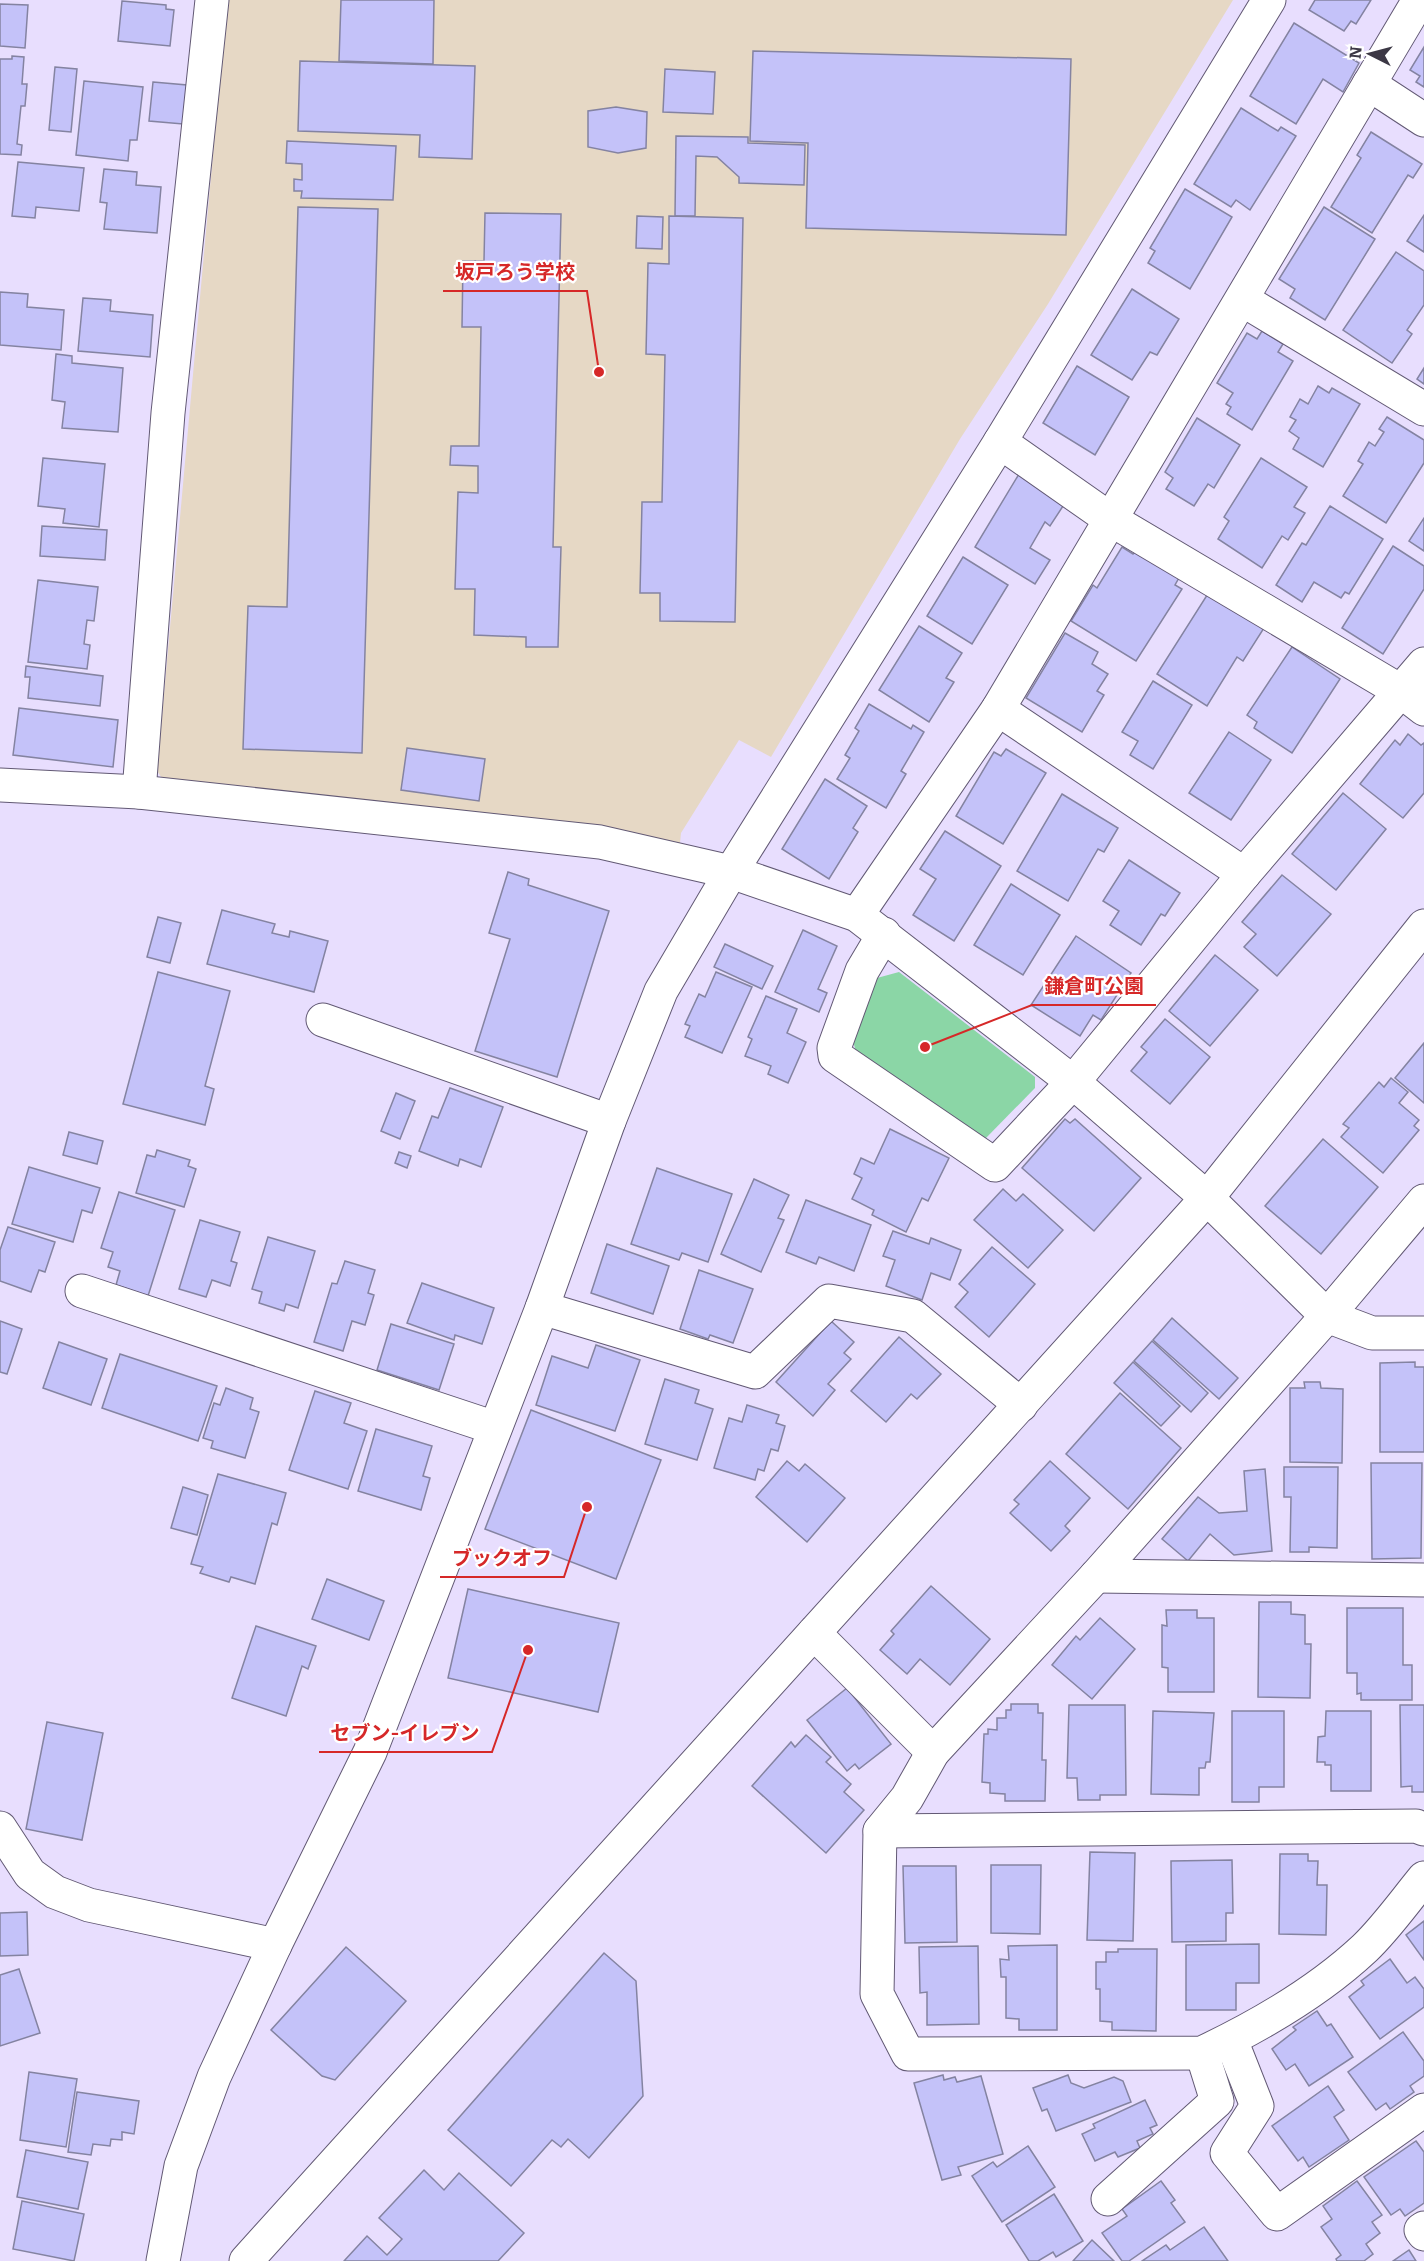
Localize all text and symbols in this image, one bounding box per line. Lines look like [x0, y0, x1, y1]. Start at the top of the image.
north arrow [1340, 24, 1400, 84]
text: N [1345, 45, 1366, 60]
callout: 坂戸ろう学校 [443, 253, 587, 291]
text: 坂戸ろう学校 [455, 260, 575, 284]
callout: 鎌倉町公園 [1032, 967, 1156, 1005]
text: 鎌倉町公園 [1044, 974, 1144, 998]
callout: ブックオフ [440, 1539, 564, 1577]
text: ブックオフ [452, 1546, 552, 1570]
callout: セブン-イレブン [319, 1714, 492, 1752]
text: セブン-イレブン [331, 1721, 479, 1745]

